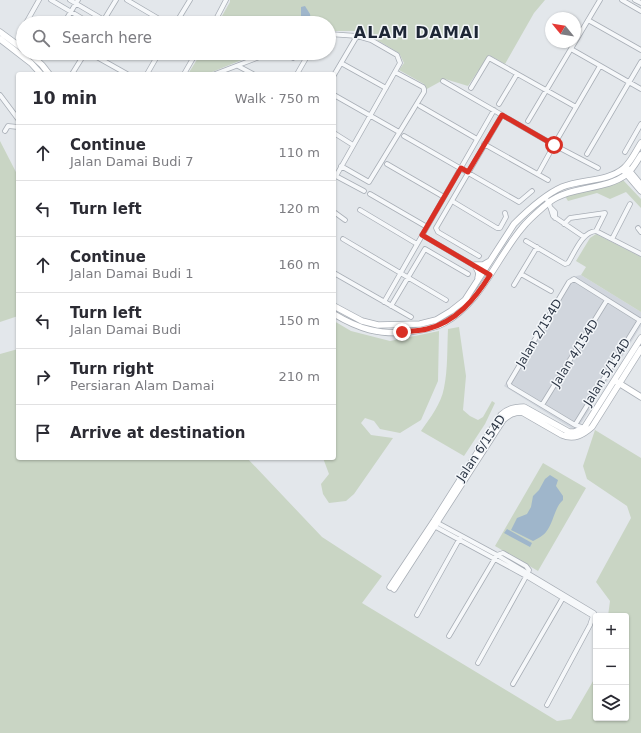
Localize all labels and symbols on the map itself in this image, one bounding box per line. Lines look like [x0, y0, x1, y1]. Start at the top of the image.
north arrow [545, 12, 581, 48]
district label: ALAM DAMAI [354, 23, 480, 42]
route start [545, 136, 563, 154]
street label: Jalan 2/154D [513, 296, 565, 370]
street label: Jalan 4/154D [548, 317, 601, 390]
route end [393, 323, 411, 341]
street label: Jalan 5/154D [580, 336, 633, 409]
street label: Jalan 6/154D [453, 412, 508, 485]

